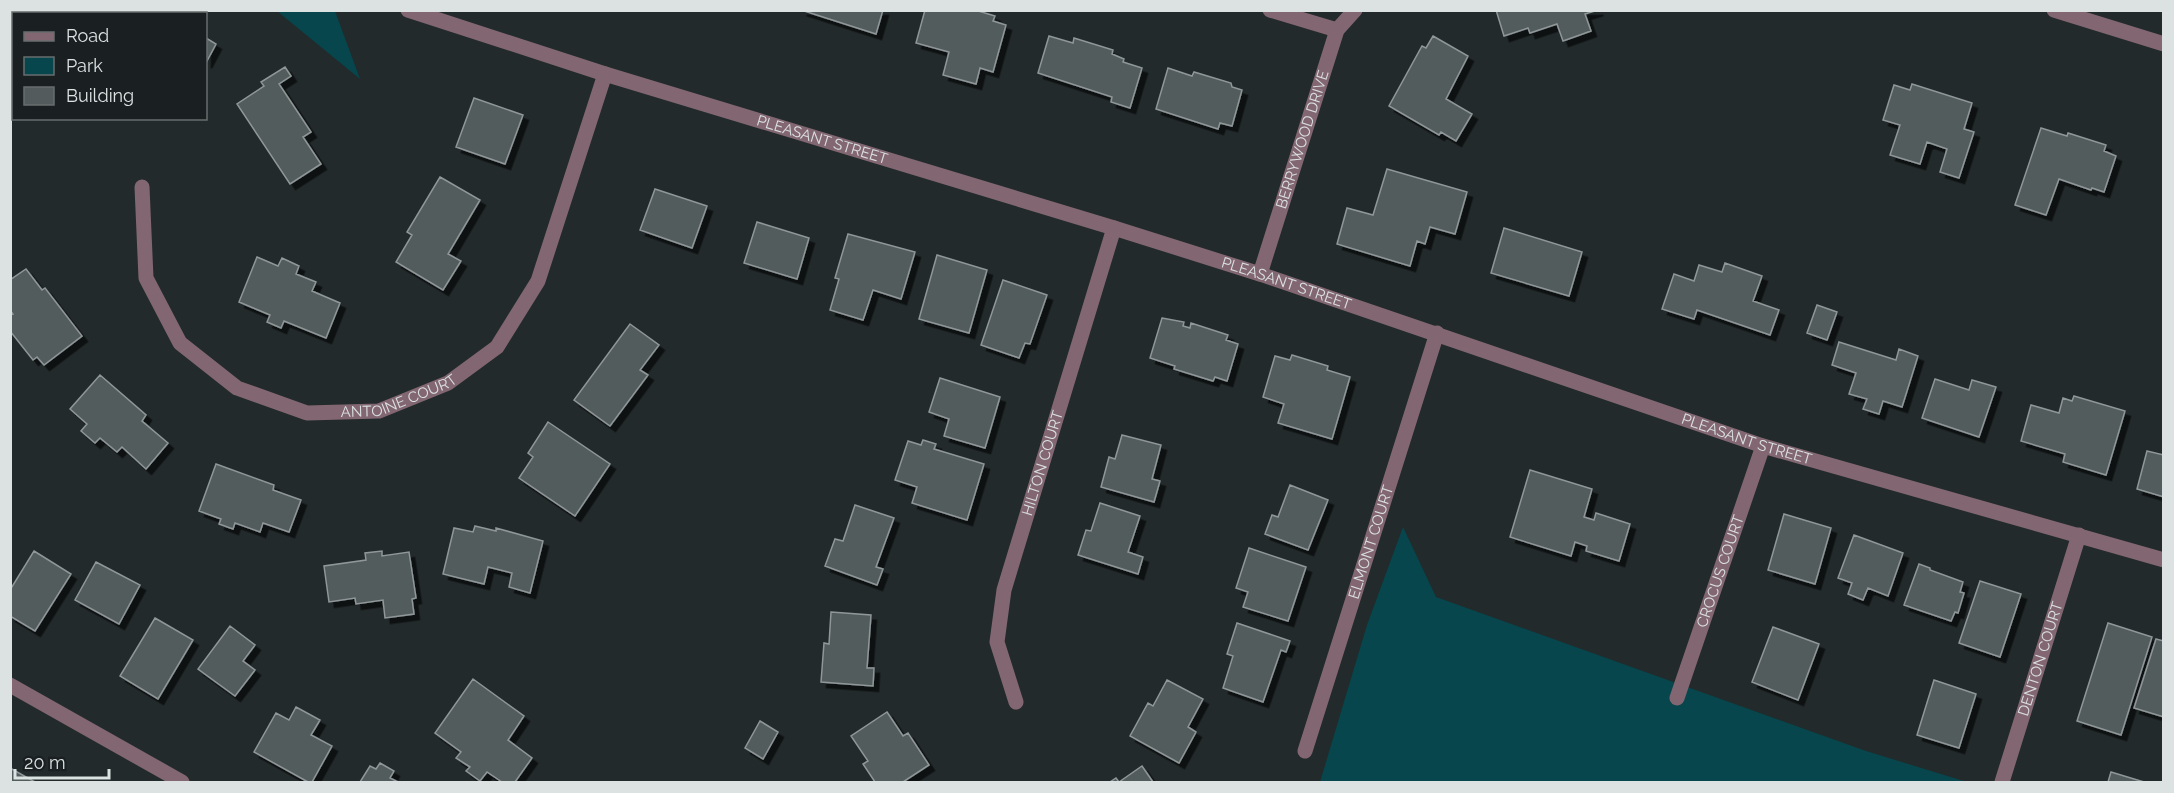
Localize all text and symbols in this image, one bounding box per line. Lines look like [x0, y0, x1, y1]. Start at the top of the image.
legend [12, 12, 207, 120]
text: Road [66, 25, 109, 46]
text: Park [66, 55, 103, 76]
street label: BERRYWOOD DRIVE [1272, 68, 1333, 211]
text: Building [66, 85, 134, 106]
street label: PLEASANT STREET [754, 111, 890, 168]
street label: PLEASANT STREET [1219, 253, 1354, 314]
street label: ANTOINE COURT [340, 370, 461, 421]
street label: HILTON COURT [1018, 408, 1067, 518]
street label: PLEASANT STREET [1679, 410, 1814, 468]
street label: ELMONT COURT [1345, 483, 1397, 601]
street label: CROCUS COURT [1693, 513, 1748, 630]
street label: DENTON COURT [2014, 600, 2067, 718]
scale bar [15, 742, 110, 780]
text: 20 m [24, 752, 66, 773]

